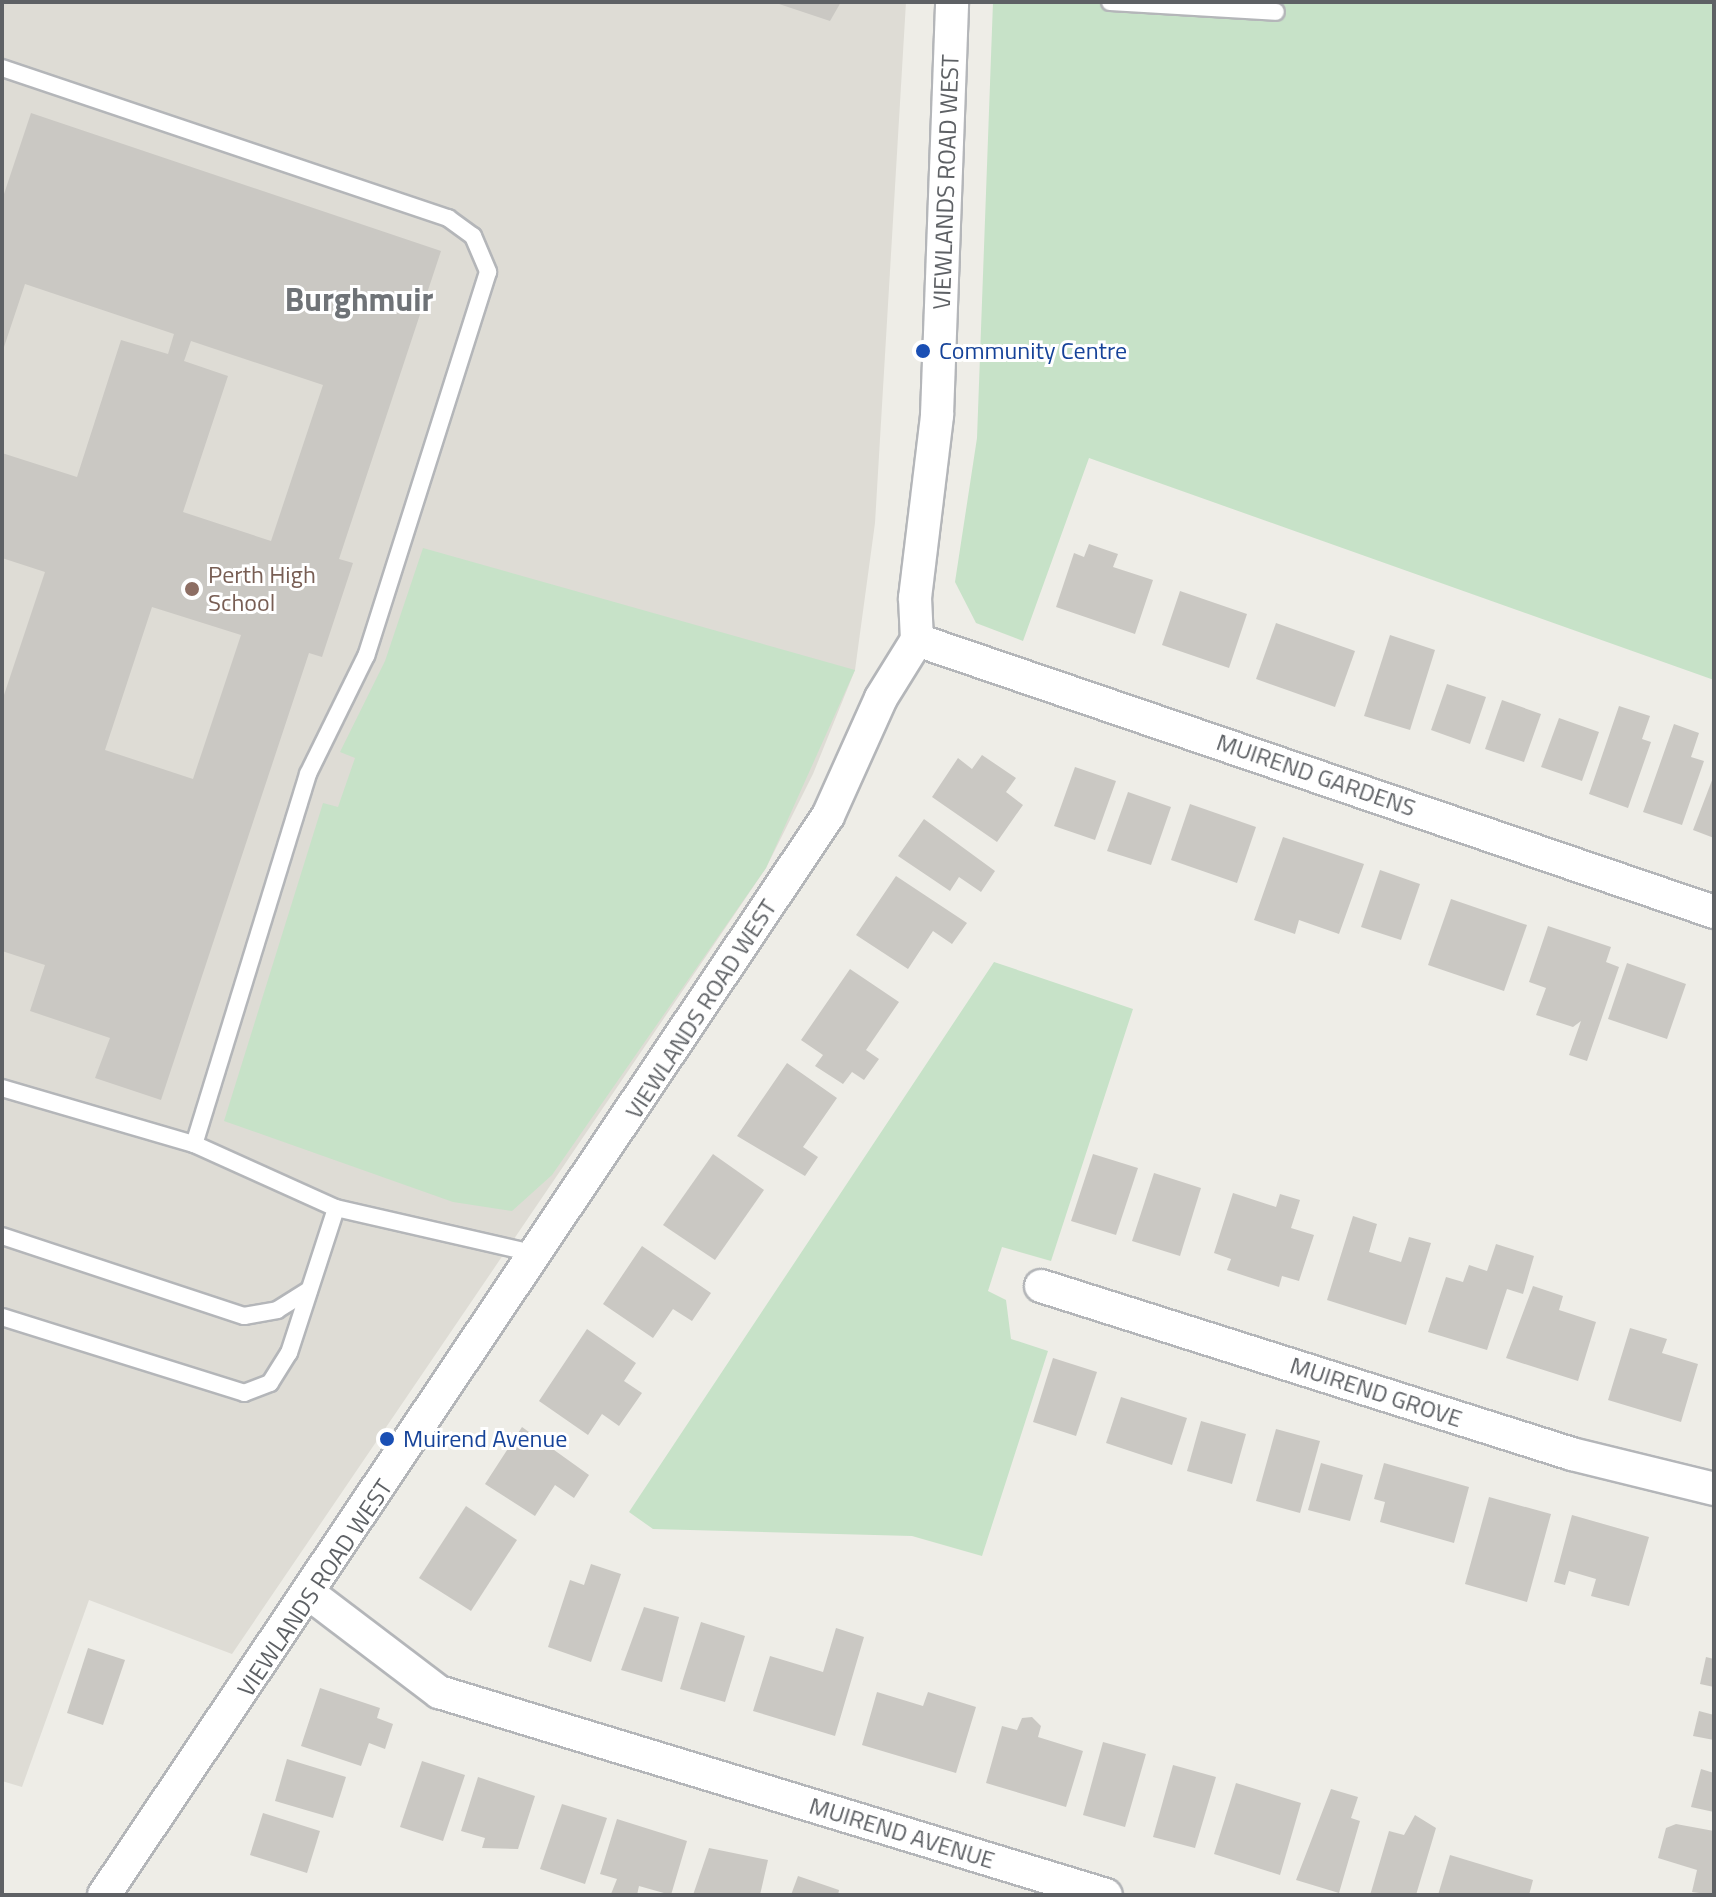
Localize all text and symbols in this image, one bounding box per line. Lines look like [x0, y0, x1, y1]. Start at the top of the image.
street label: VIEWLANDS ROAD WEST [927, 54, 965, 310]
district label: Burghmuir [285, 280, 433, 318]
place label: Community Centre [939, 337, 1127, 365]
marker: Community Centre [914, 342, 932, 360]
place label: Perth High School [208, 561, 316, 617]
marker: Perth High School [183, 580, 201, 598]
street label: MUIREND GARDENS [1213, 727, 1419, 823]
street label: VIEWLANDS ROAD WEST [619, 894, 783, 1124]
street label: MUIREND GROVE [1286, 1351, 1466, 1433]
place label: Muirend Avenue [403, 1425, 567, 1453]
marker: Muirend Avenue [378, 1430, 396, 1448]
street label: VIEWLANDS ROAD WEST [232, 1474, 398, 1702]
street label: MUIREND AVENUE [806, 1791, 998, 1875]

